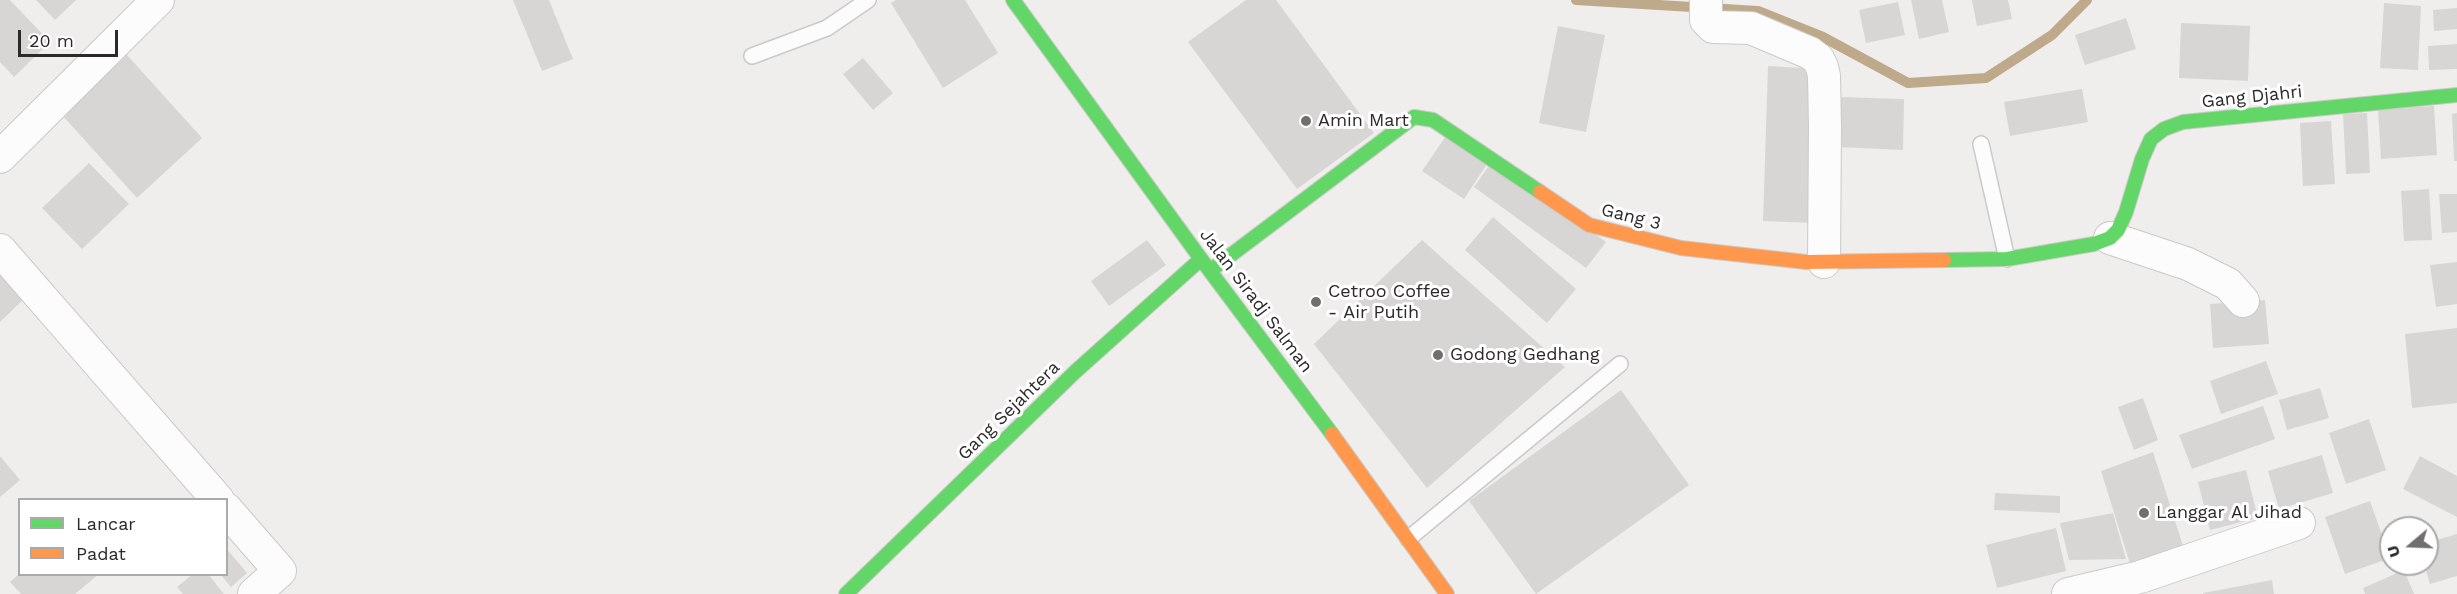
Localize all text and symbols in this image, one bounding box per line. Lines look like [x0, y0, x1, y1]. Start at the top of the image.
scale bar [21, 18, 122, 56]
text: 20 m [29, 30, 74, 51]
street label: Gang Djahri [2201, 81, 2303, 113]
place label: Amin Mart [1318, 110, 1409, 132]
marker: Amin Mart [1299, 114, 1313, 128]
street label: Gang 3 [1599, 199, 1663, 235]
street label: Jalan Siradj Salman [1195, 225, 1317, 377]
place label: Cetroo Coffee - Air Putih [1328, 281, 1450, 324]
marker: Cetroo Coffee - Air Putih [1309, 295, 1323, 309]
place label: Godong Gedhang [1450, 344, 1600, 366]
marker: Godong Gedhang [1431, 348, 1445, 362]
street label: Gang Sejahtera [954, 357, 1064, 465]
legend [18, 498, 228, 576]
place label: Langgar Al Jihad [2156, 502, 2302, 524]
marker: Langgar Al Jihad [2137, 506, 2151, 520]
text: Lancar [76, 513, 136, 534]
north arrow [2379, 516, 2439, 576]
text: Padat [76, 543, 126, 564]
text: U [2383, 543, 2404, 560]

